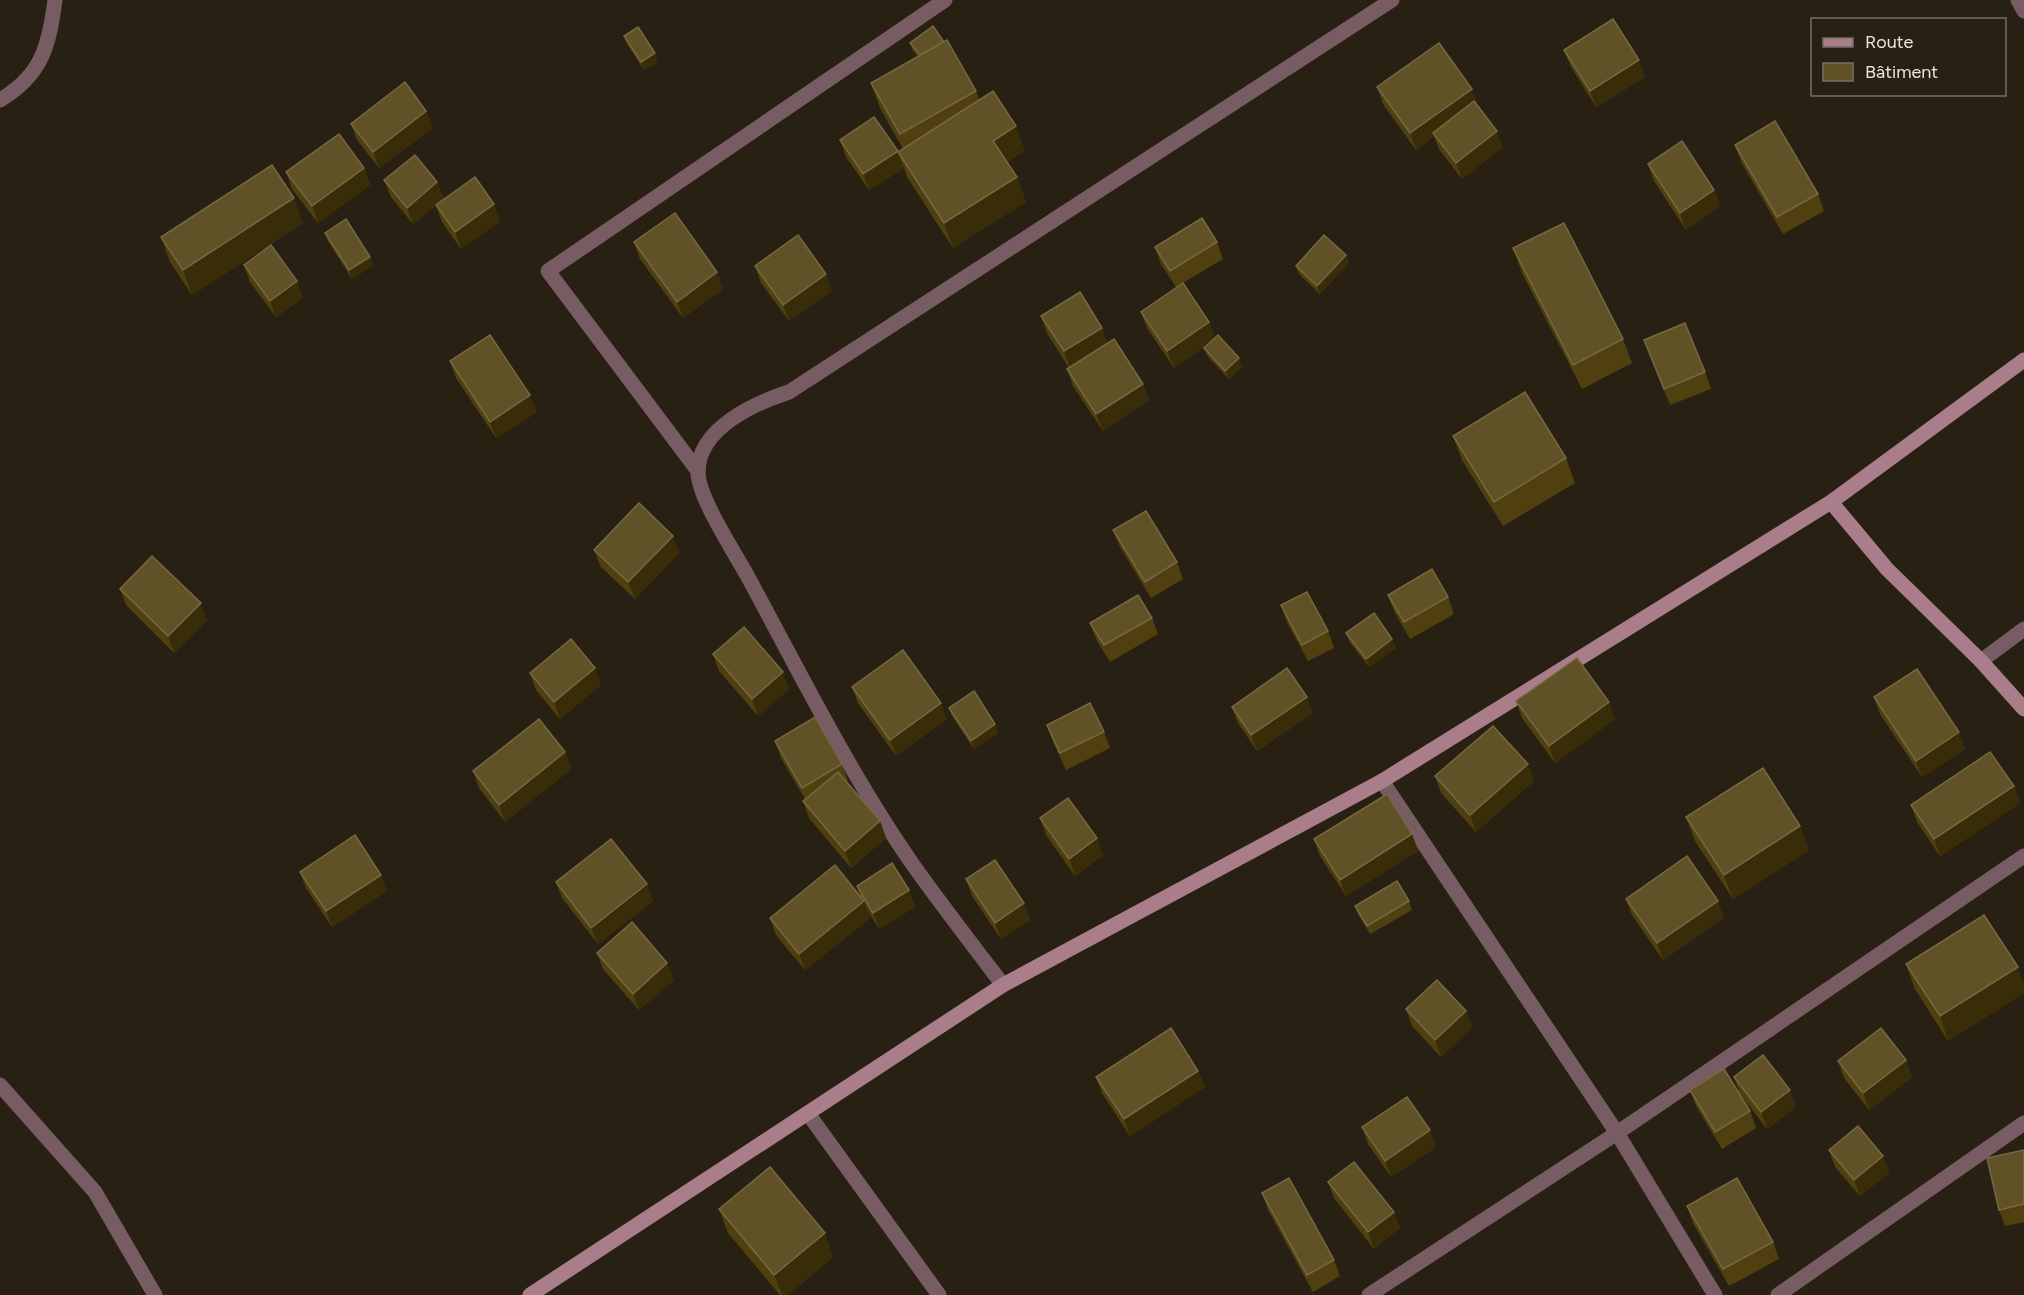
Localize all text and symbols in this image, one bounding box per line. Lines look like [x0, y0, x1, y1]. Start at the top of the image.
legend [1811, 18, 2006, 96]
text: Route [1865, 31, 1914, 53]
text: Bâtiment [1865, 61, 1938, 83]

